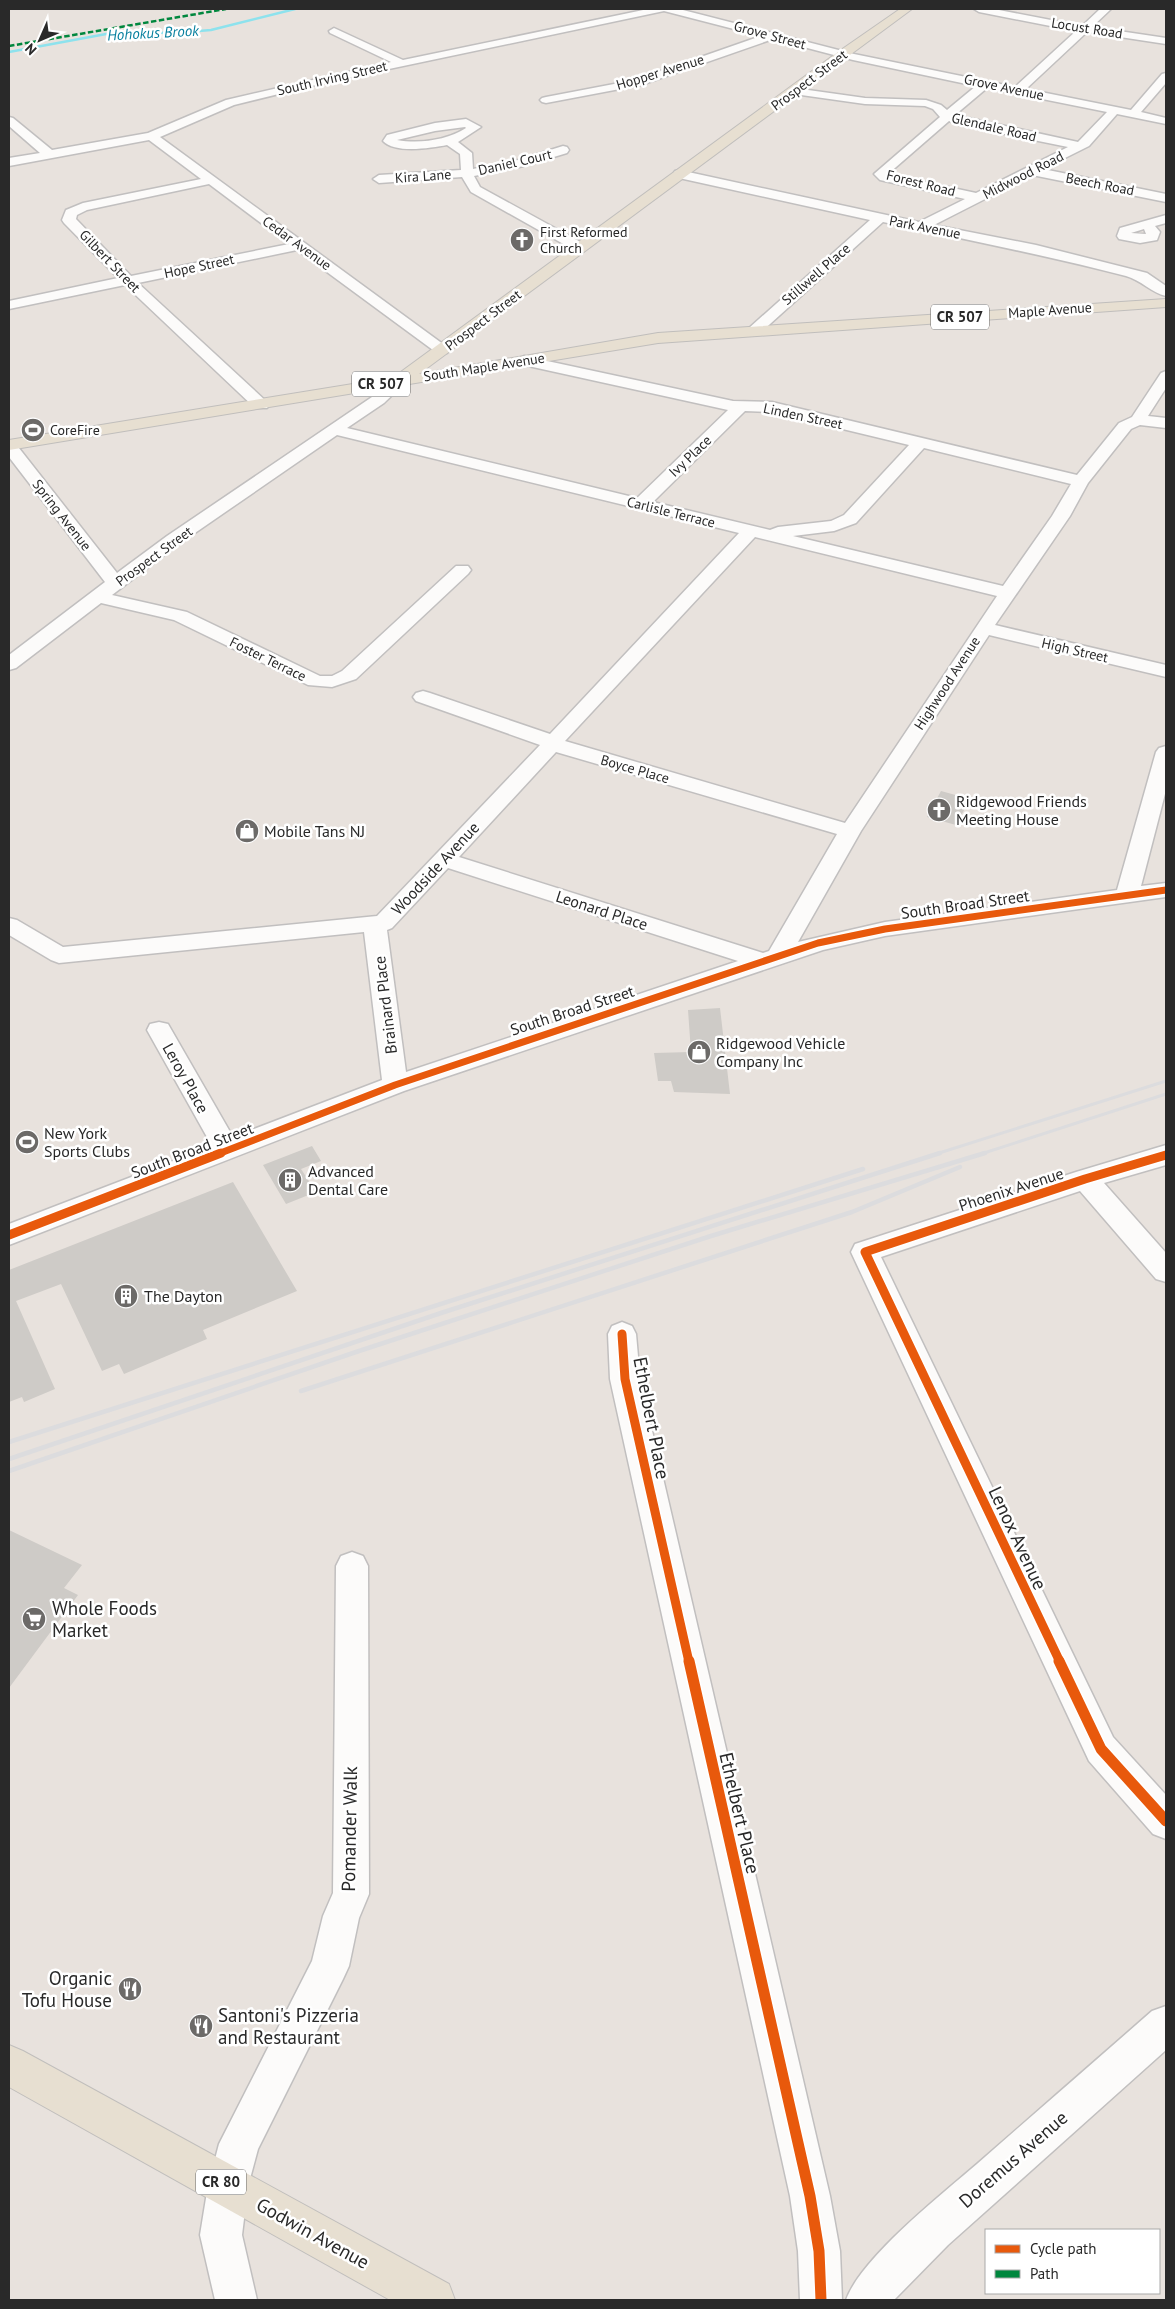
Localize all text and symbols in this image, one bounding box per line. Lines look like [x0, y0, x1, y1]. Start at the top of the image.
street label: Locust Road [1050, 13, 1124, 43]
north arrow [15, 15, 65, 65]
street label: Grove Street [732, 17, 808, 53]
water label: Hohokus Brook [107, 21, 201, 44]
text: N [21, 40, 40, 59]
street label: Prospect Street [767, 45, 851, 114]
street label: Hopper Avenue [614, 50, 706, 94]
street label: South Irving Street [275, 57, 389, 99]
street label: Grove Avenue [962, 70, 1046, 104]
street label: Glendale Road [950, 109, 1038, 145]
street label: Daniel Court [476, 145, 554, 179]
street label: Midwood Road [980, 147, 1066, 203]
street label: Kira Lane [394, 165, 452, 187]
street label: Forest Road [885, 166, 957, 200]
street label: Beech Road [1064, 169, 1136, 199]
street label: Park Avenue [888, 211, 962, 243]
street label: Cedar Avenue [259, 212, 335, 274]
place label: First Reformed Church [540, 223, 628, 257]
street label: Gilbert Street [76, 226, 145, 296]
church icon: First Reformed Church [509, 227, 535, 253]
street label: Stillwell Place [778, 239, 854, 309]
street label: Hope Street [162, 250, 236, 282]
street label: Prospect Street [441, 285, 525, 354]
street label: Maple Avenue [1008, 298, 1092, 322]
road number: CR 507 [931, 304, 989, 330]
street label: South Maple Avenue [422, 349, 546, 385]
road number: CR 507 [352, 372, 410, 396]
street label: Linden Street [762, 399, 844, 433]
sports icon: CoreFire [20, 417, 46, 443]
place label: CoreFire [50, 421, 100, 439]
street label: Ivy Place [665, 431, 715, 481]
street label: Spring Avenue [29, 476, 95, 554]
street label: Carlisle Terrace [625, 492, 717, 532]
street label: Prospect Street [112, 522, 196, 590]
street label: Foster Terrace [227, 633, 309, 685]
street label: Highwood Avenue [910, 633, 984, 733]
street label: High Street [1040, 634, 1110, 666]
street label: Boyce Place [599, 751, 671, 787]
place label: Ridgewood Friends Meeting House [956, 791, 1087, 829]
church icon: Ridgewood Friends Meeting House [926, 797, 952, 823]
street label: Woodside Avenue [387, 817, 483, 919]
shop icon: Mobile Tans NJ [234, 818, 260, 844]
place label: Mobile Tans NJ [264, 821, 365, 841]
street label: South Broad Street [900, 885, 1031, 923]
street label: Leonard Place [554, 886, 650, 934]
street label: Brainard Place [369, 955, 401, 1055]
street label: South Broad Street [507, 980, 637, 1039]
place label: Ridgewood Vehicle Company Inc [716, 1033, 845, 1071]
street label: Leroy Place [159, 1039, 213, 1117]
shop icon: Ridgewood Vehicle Company Inc [686, 1039, 712, 1065]
street label: South Broad Street [128, 1117, 256, 1182]
place label: New York Sports Clubs [44, 1123, 130, 1161]
sports icon: New York Sports Clubs [14, 1129, 40, 1155]
place label: Advanced Dental Care [308, 1161, 388, 1199]
street label: Phoenix Avenue [956, 1163, 1066, 1215]
building icon: Advanced Dental Care [277, 1167, 303, 1193]
building icon: The Dayton [113, 1283, 139, 1309]
place label: The Dayton [144, 1286, 222, 1306]
street label: Ethelbert Place [628, 1355, 676, 1481]
street label: Lenox Avenue [984, 1482, 1052, 1594]
place label: Whole Foods Market [52, 1596, 157, 1642]
supermarket icon: Whole Foods Market [21, 1606, 47, 1632]
street label: Ethelbert Place [714, 1750, 766, 1876]
street label: Pomander Walk [336, 1766, 362, 1892]
place label: Organic Tofu House [22, 1966, 112, 2012]
restaurant icon: Organic Tofu House [117, 1976, 143, 2002]
place label: Santoni's Pizzeria and Restaurant [218, 2003, 359, 2049]
restaurant icon: Santoni's Pizzeria and Restaurant [188, 2013, 214, 2039]
street label: Doremus Avenue [954, 2105, 1072, 2213]
road number: CR 80 [196, 2170, 246, 2194]
street label: Godwin Avenue [252, 2192, 374, 2274]
legend [985, 2229, 1160, 2294]
text: Cycle path [1030, 2239, 1096, 2258]
text: Path [1030, 2264, 1059, 2283]

